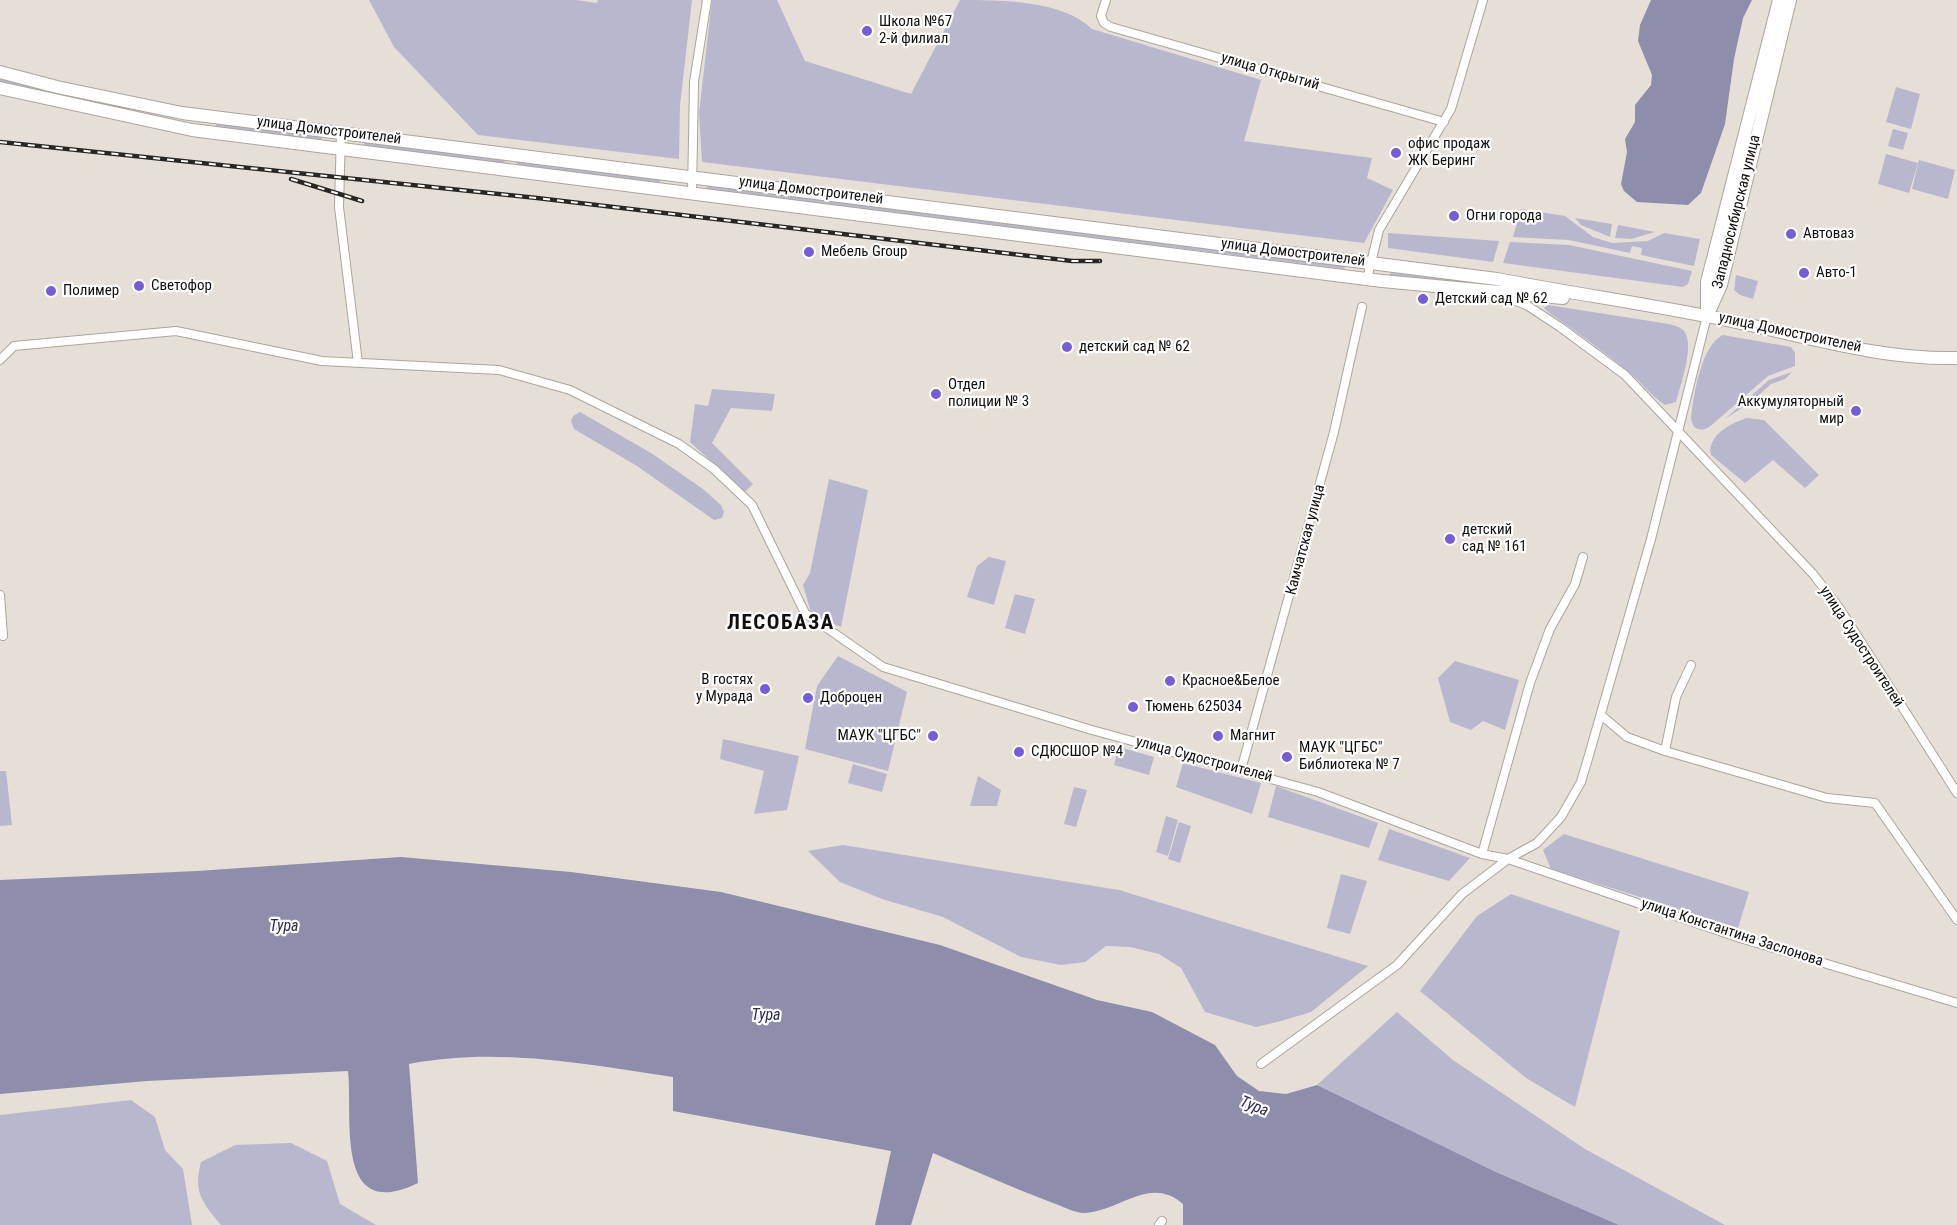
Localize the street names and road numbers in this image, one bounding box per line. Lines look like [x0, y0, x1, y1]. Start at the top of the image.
street label: улица Открытий [1219, 49, 1321, 95]
street label: улица Домостроителей [256, 113, 402, 149]
street label: Западносибирская улица [1709, 133, 1765, 291]
street label: улица Домостроителей [738, 173, 884, 209]
street label: улица Домостроителей [1220, 235, 1366, 271]
street label: улица Домостроителей [1717, 309, 1863, 357]
street label: Камчатская улица [1283, 483, 1329, 597]
street label: улица Судостроителей [1815, 583, 1907, 711]
street label: улица Судостроителей [1134, 733, 1274, 787]
street label: улица Константина Заслонова [1639, 895, 1825, 971]

